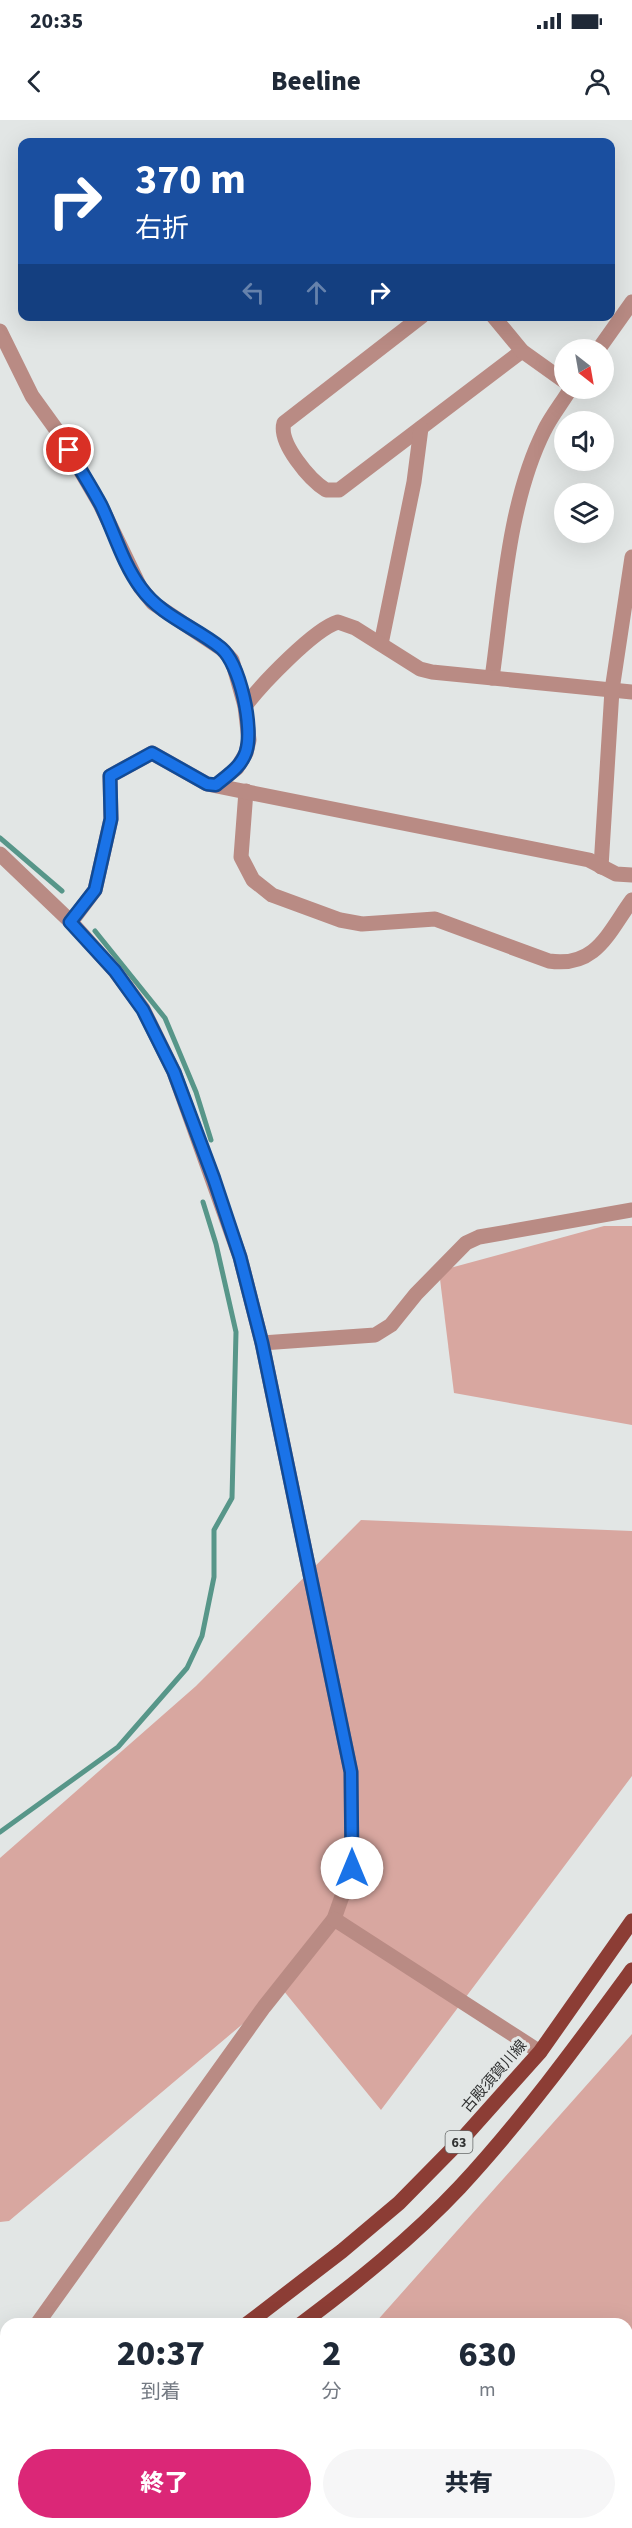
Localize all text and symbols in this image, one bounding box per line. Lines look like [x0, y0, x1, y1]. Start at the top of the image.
text: 20:35 [30, 5, 83, 37]
text: Beeline [271, 62, 361, 101]
icon: back [18, 65, 51, 98]
icon: person [581, 65, 614, 98]
text: 370 m [135, 150, 246, 210]
icon: right [36, 162, 114, 240]
text: 右折 [135, 209, 189, 248]
icon: left [237, 276, 270, 309]
icon: ahead [300, 276, 333, 309]
icon: right [363, 276, 396, 309]
north arrow [554, 339, 614, 399]
map controls [554, 339, 614, 543]
button: sound [554, 411, 614, 471]
pin [43, 424, 94, 475]
icon: arrive [52, 433, 85, 466]
button: layers [554, 483, 614, 543]
position arrow [320, 1836, 384, 1900]
street label: 古殿須賀川線 [457, 2035, 532, 2117]
road number: 63 [446, 2131, 472, 2153]
text: 20:37 [117, 2328, 205, 2379]
text: 2 [322, 2328, 341, 2379]
text: 630 [459, 2329, 516, 2380]
text: m [479, 2376, 496, 2404]
text: 到着 [141, 2378, 181, 2406]
text: 分 [322, 2378, 342, 2406]
button: 終了 [18, 2449, 311, 2518]
button: 共有 [323, 2449, 615, 2518]

